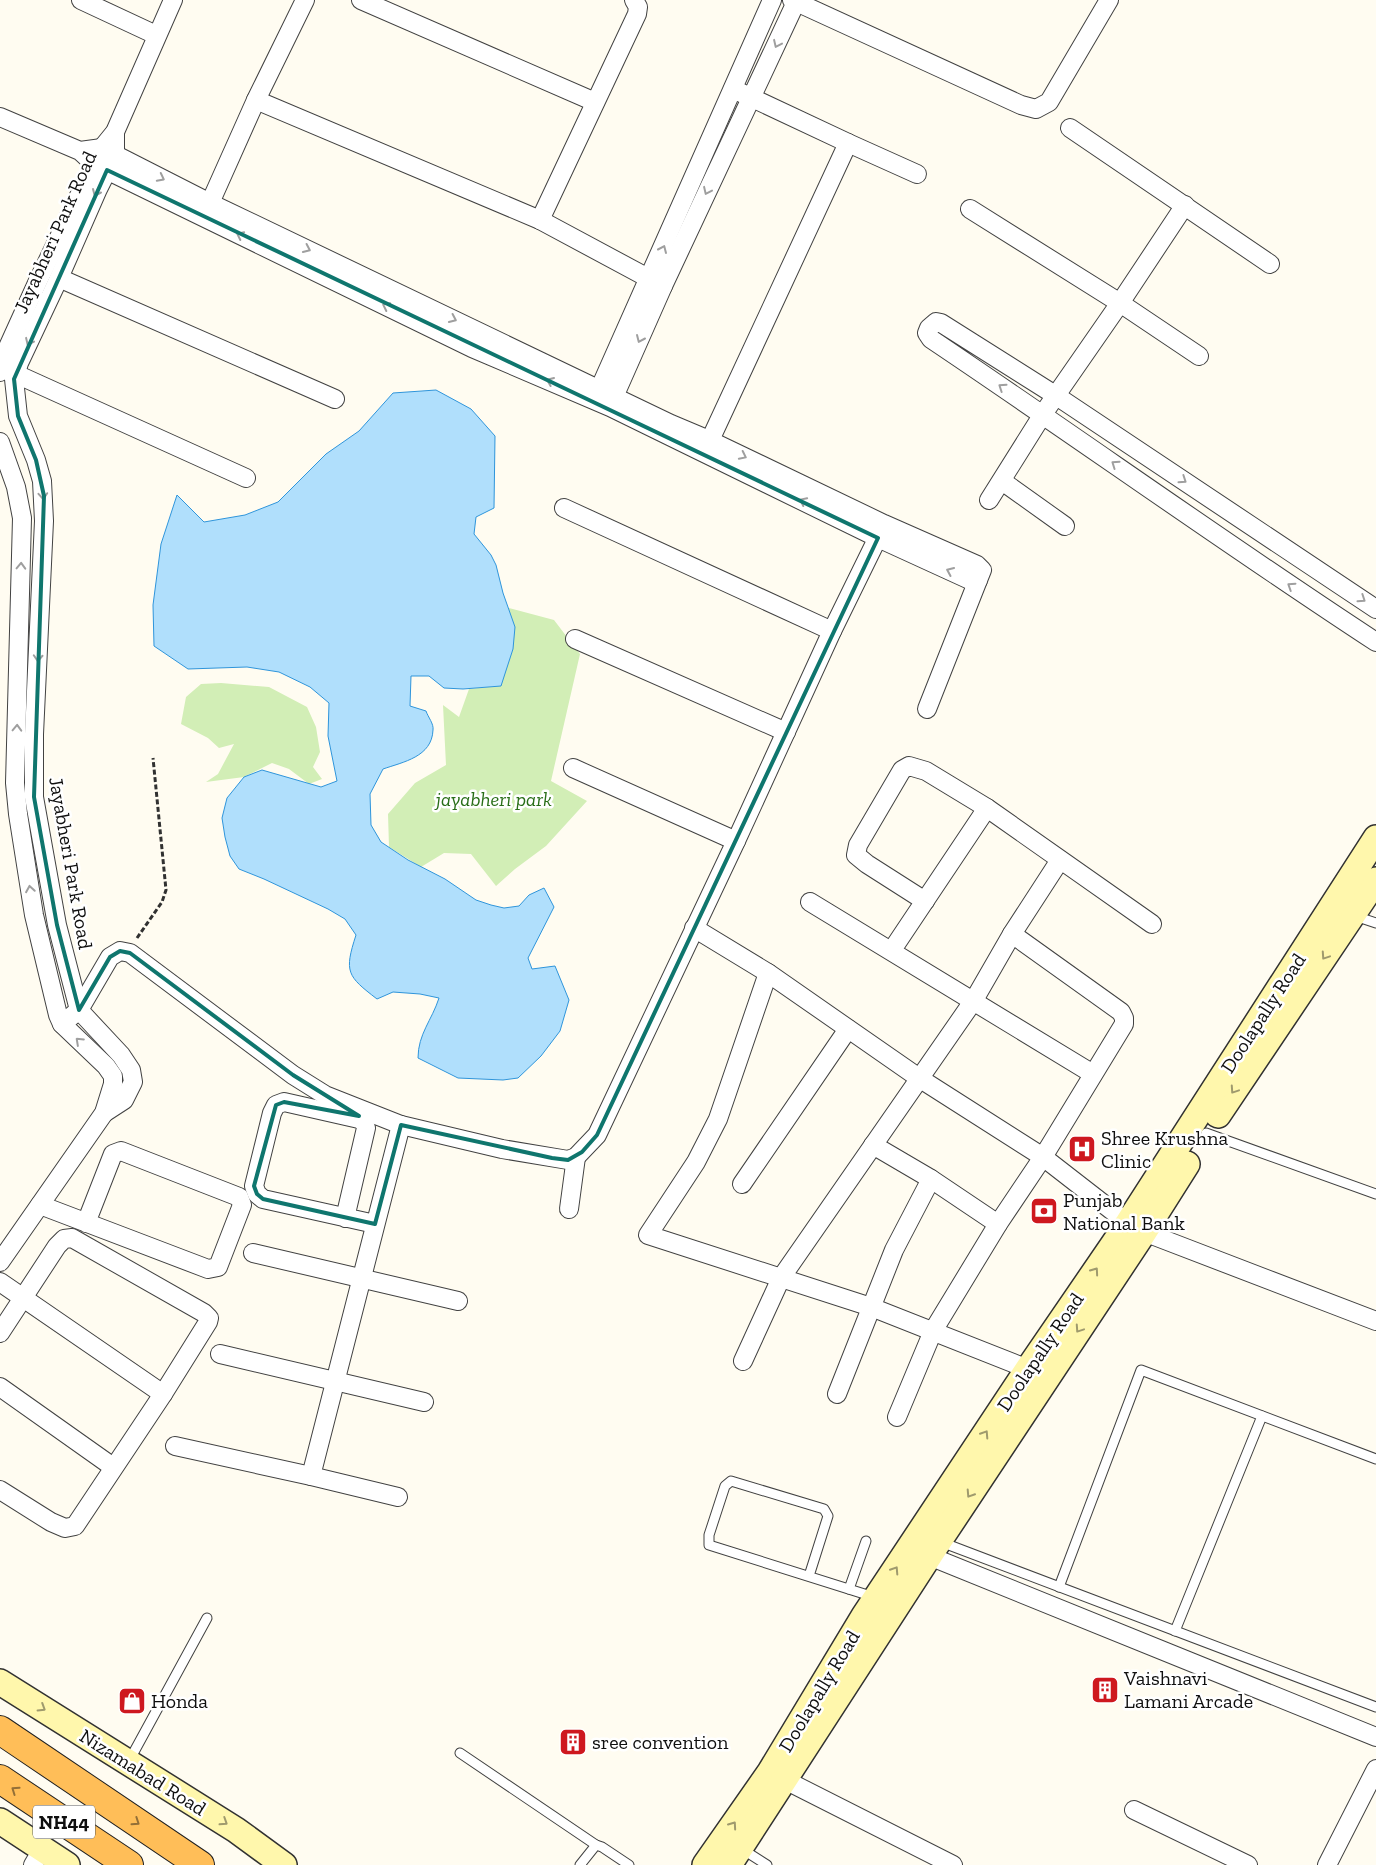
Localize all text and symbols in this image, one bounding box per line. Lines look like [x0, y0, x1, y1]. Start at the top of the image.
one-way arrow [772, 39, 783, 48]
street label: Jayabheri Park Road [8, 147, 102, 317]
one-way arrow [155, 172, 164, 182]
one-way arrow [703, 186, 714, 195]
one-way arrow [91, 188, 102, 197]
one-way arrow [236, 231, 245, 242]
one-way arrow [302, 243, 311, 254]
one-way arrow [657, 245, 667, 253]
one-way arrow [382, 302, 391, 312]
one-way arrow [448, 313, 457, 323]
one-way arrow [635, 334, 646, 343]
one-way arrow [25, 336, 35, 345]
one-way arrow [546, 377, 554, 387]
one-way arrow [998, 384, 1008, 393]
one-way arrow [737, 450, 746, 460]
one-way arrow [1111, 461, 1120, 470]
one-way arrow [1177, 474, 1187, 483]
one-way arrow [38, 492, 49, 500]
one-way arrow [799, 497, 808, 507]
one-way arrow [16, 561, 27, 569]
one-way arrow [946, 566, 955, 577]
one-way arrow [1288, 583, 1297, 593]
one-way arrow [1357, 593, 1366, 603]
one-way arrow [32, 655, 43, 663]
one-way arrow [12, 724, 22, 732]
street label: Jayabheri Park Road [44, 775, 98, 951]
park label: jayabheri park [434, 787, 552, 811]
one-way arrow [25, 885, 35, 894]
street label: Doolapally Road [1215, 949, 1311, 1077]
one-way arrow [1322, 951, 1332, 960]
one-way arrow [75, 1038, 84, 1047]
one-way arrow [1231, 1085, 1240, 1094]
place label: Shree Krushna Clinic [1101, 1126, 1228, 1173]
hospital icon: Shree Krushna Clinic [1067, 1134, 1097, 1164]
place label: Punjab National Bank [1063, 1188, 1185, 1235]
bank icon: Punjab National Bank [1029, 1196, 1059, 1226]
one-way arrow [1089, 1267, 1098, 1277]
street label: Doolapally Road [991, 1288, 1089, 1416]
one-way arrow [1076, 1324, 1085, 1333]
one-way arrow [978, 1431, 988, 1440]
one-way arrow [966, 1488, 976, 1497]
one-way arrow [889, 1566, 898, 1575]
street label: Doolapally Road [773, 1626, 865, 1756]
place label: Vaishnavi Lamani Arcade [1123, 1666, 1253, 1713]
building icon: Vaishnavi Lamani Arcade [1090, 1675, 1120, 1705]
shop icon: Honda [117, 1686, 147, 1716]
place label: Honda [151, 1689, 208, 1713]
one-way arrow [36, 1702, 45, 1711]
street label: Nizamabad Road [75, 1723, 211, 1821]
building icon: sree convention [558, 1727, 588, 1757]
place label: sree convention [592, 1730, 729, 1754]
one-way arrow [11, 1787, 21, 1796]
road number: NH44 [33, 1805, 95, 1838]
one-way arrow [131, 1816, 140, 1825]
one-way arrow [218, 1816, 227, 1826]
one-way arrow [727, 1821, 736, 1831]

